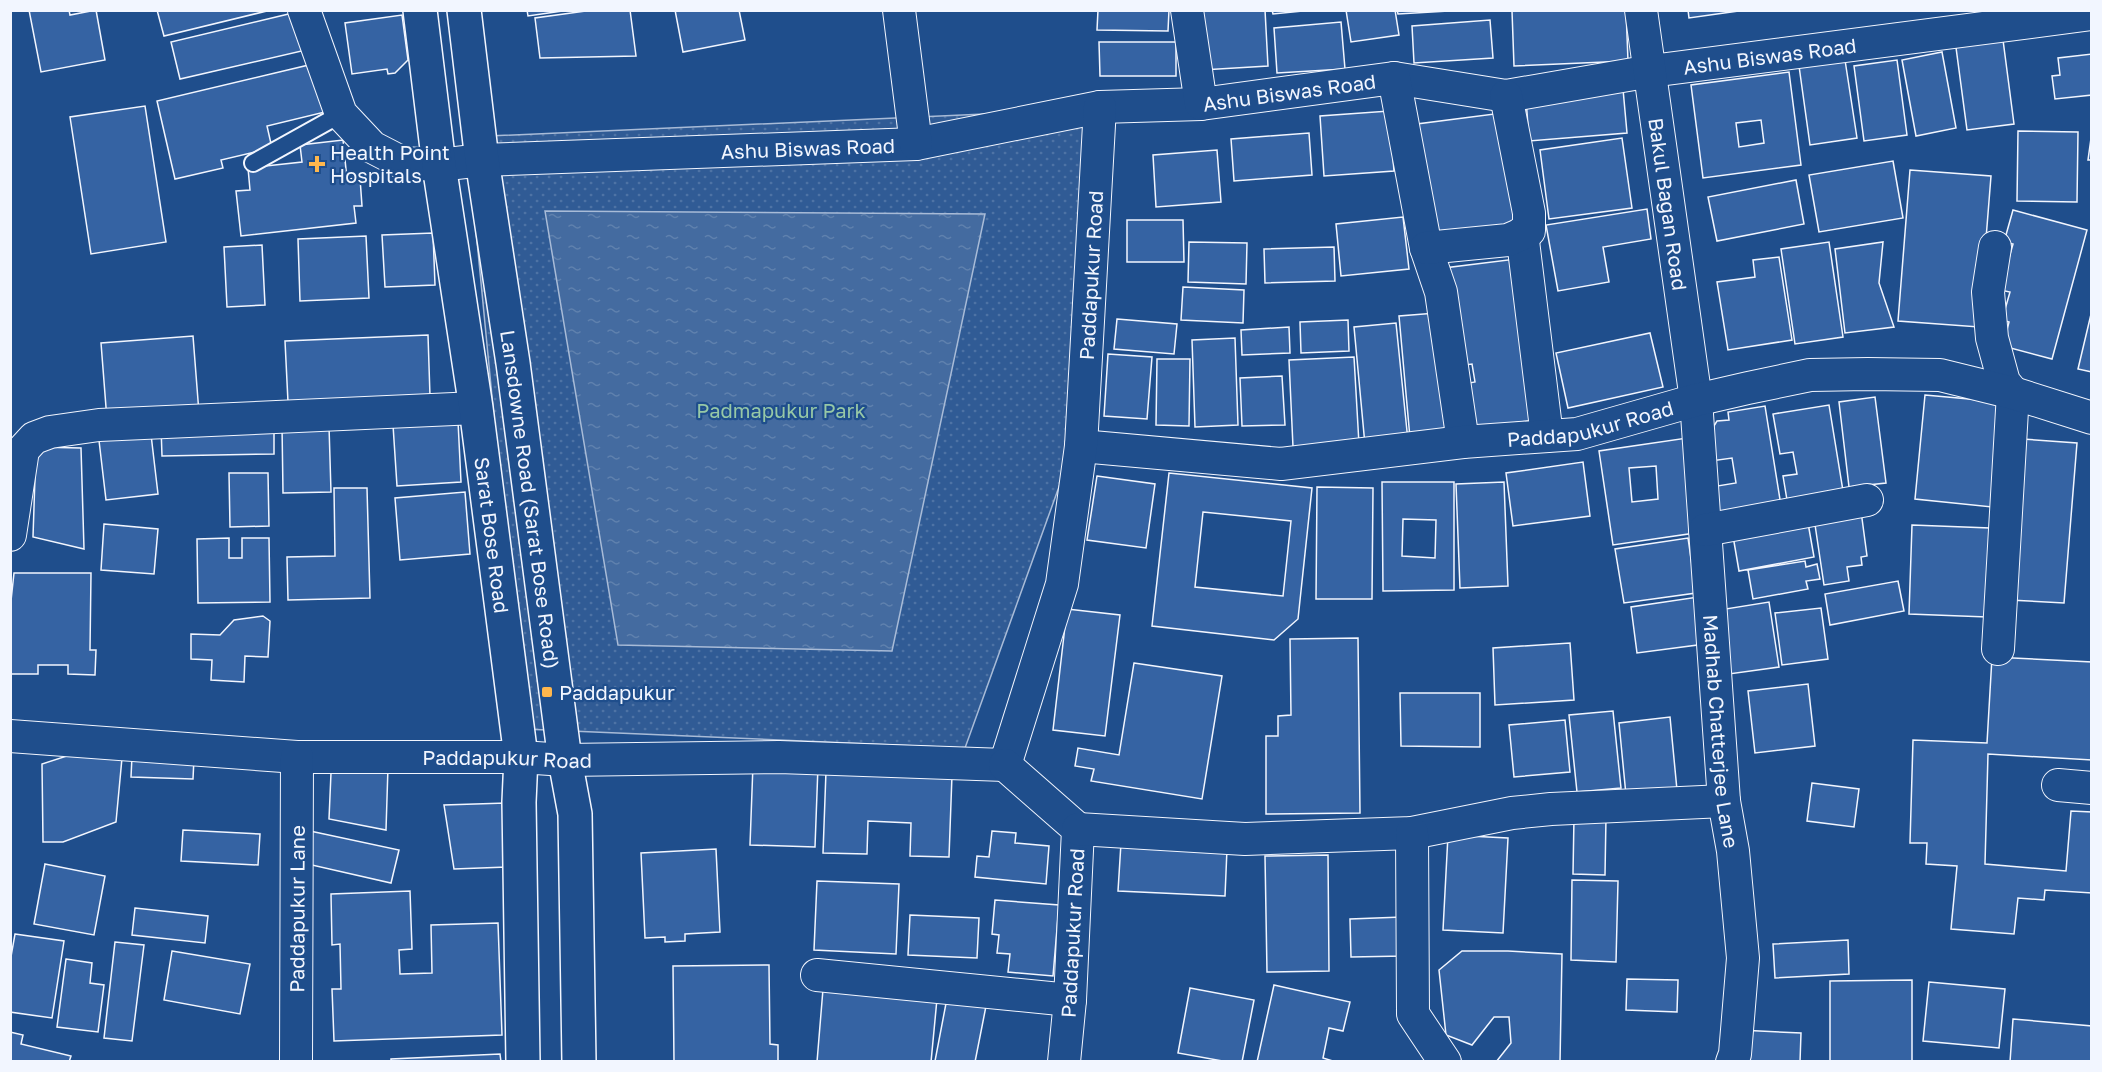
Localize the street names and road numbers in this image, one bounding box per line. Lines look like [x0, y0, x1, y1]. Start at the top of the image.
street label: Ashu Biswas Road [1682, 33, 1858, 79]
street label: Ashu Biswas Road [1201, 69, 1377, 116]
street label: Bakul Bagan Road [1644, 116, 1692, 292]
street label: Ashu Biswas Road [720, 133, 896, 163]
street label: Paddapukur Road [1074, 190, 1107, 361]
street label: Lansdowne Road (Sarat Bose Road) [496, 328, 565, 670]
street label: Paddapukur Road [1506, 395, 1676, 451]
street label: Sarat Bose Road [470, 455, 514, 615]
street label: Madhab Chatterjee Lane [1699, 614, 1744, 850]
street label: Paddapukur Road [422, 745, 592, 772]
street label: Paddapukur Lane [284, 825, 309, 993]
street label: Paddapukur Road [1056, 848, 1088, 1018]

